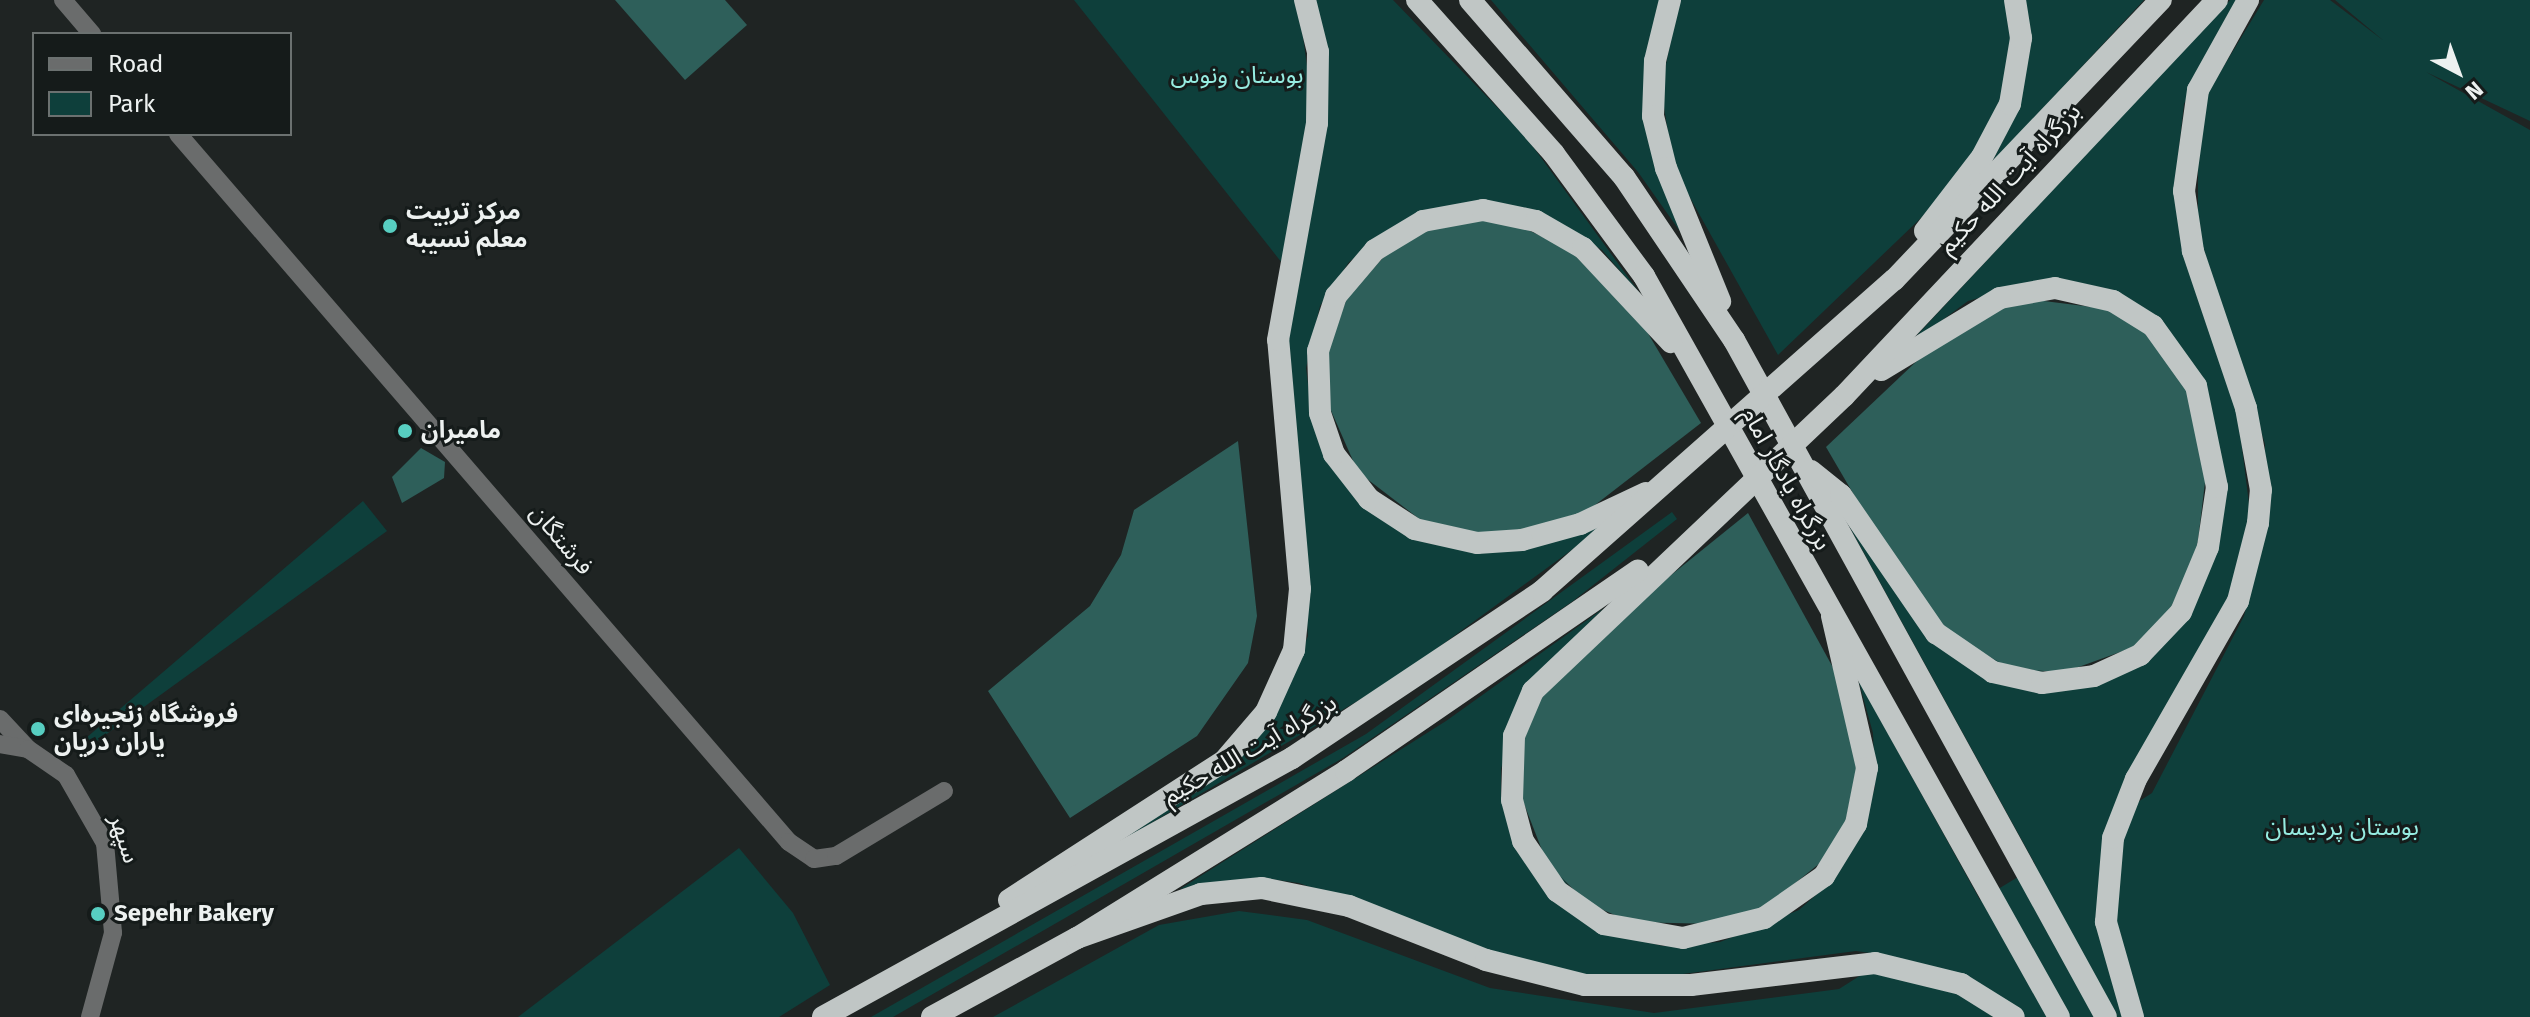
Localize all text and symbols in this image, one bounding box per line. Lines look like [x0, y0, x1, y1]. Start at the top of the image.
legend [32, 32, 292, 136]
north arrow [2418, 32, 2498, 112]
text: Road [108, 50, 163, 78]
park label: بوستان ونوس [1171, 62, 1303, 90]
text: N [2460, 76, 2488, 105]
text: Park [108, 90, 155, 118]
street label: بزرگراه آیت الله حکیم [1933, 98, 2087, 260]
place label: مرکز تربیت معلم نسیبه [406, 198, 527, 254]
marker: مرکز تربیت معلم نسیبه [381, 217, 399, 235]
street label: بزرگراه یادگار امام [1735, 403, 1837, 555]
place label: مامیران [421, 417, 501, 445]
marker: مامیران [396, 422, 414, 440]
street label: فرشتگان [523, 499, 599, 581]
street label: بزرگراه آیت الله حکیم [1158, 689, 1342, 811]
place label: فروشگاه زنجیره‌ای یاران دریان [54, 701, 238, 757]
marker: فروشگاه زنجیره‌ای یاران دریان [29, 720, 47, 738]
street label: سپهر [103, 811, 145, 867]
park label: بوستان پردیسان [2265, 814, 2419, 842]
place label: Sepehr Bakery [114, 900, 274, 928]
marker: Sepehr Bakery [89, 905, 107, 923]

